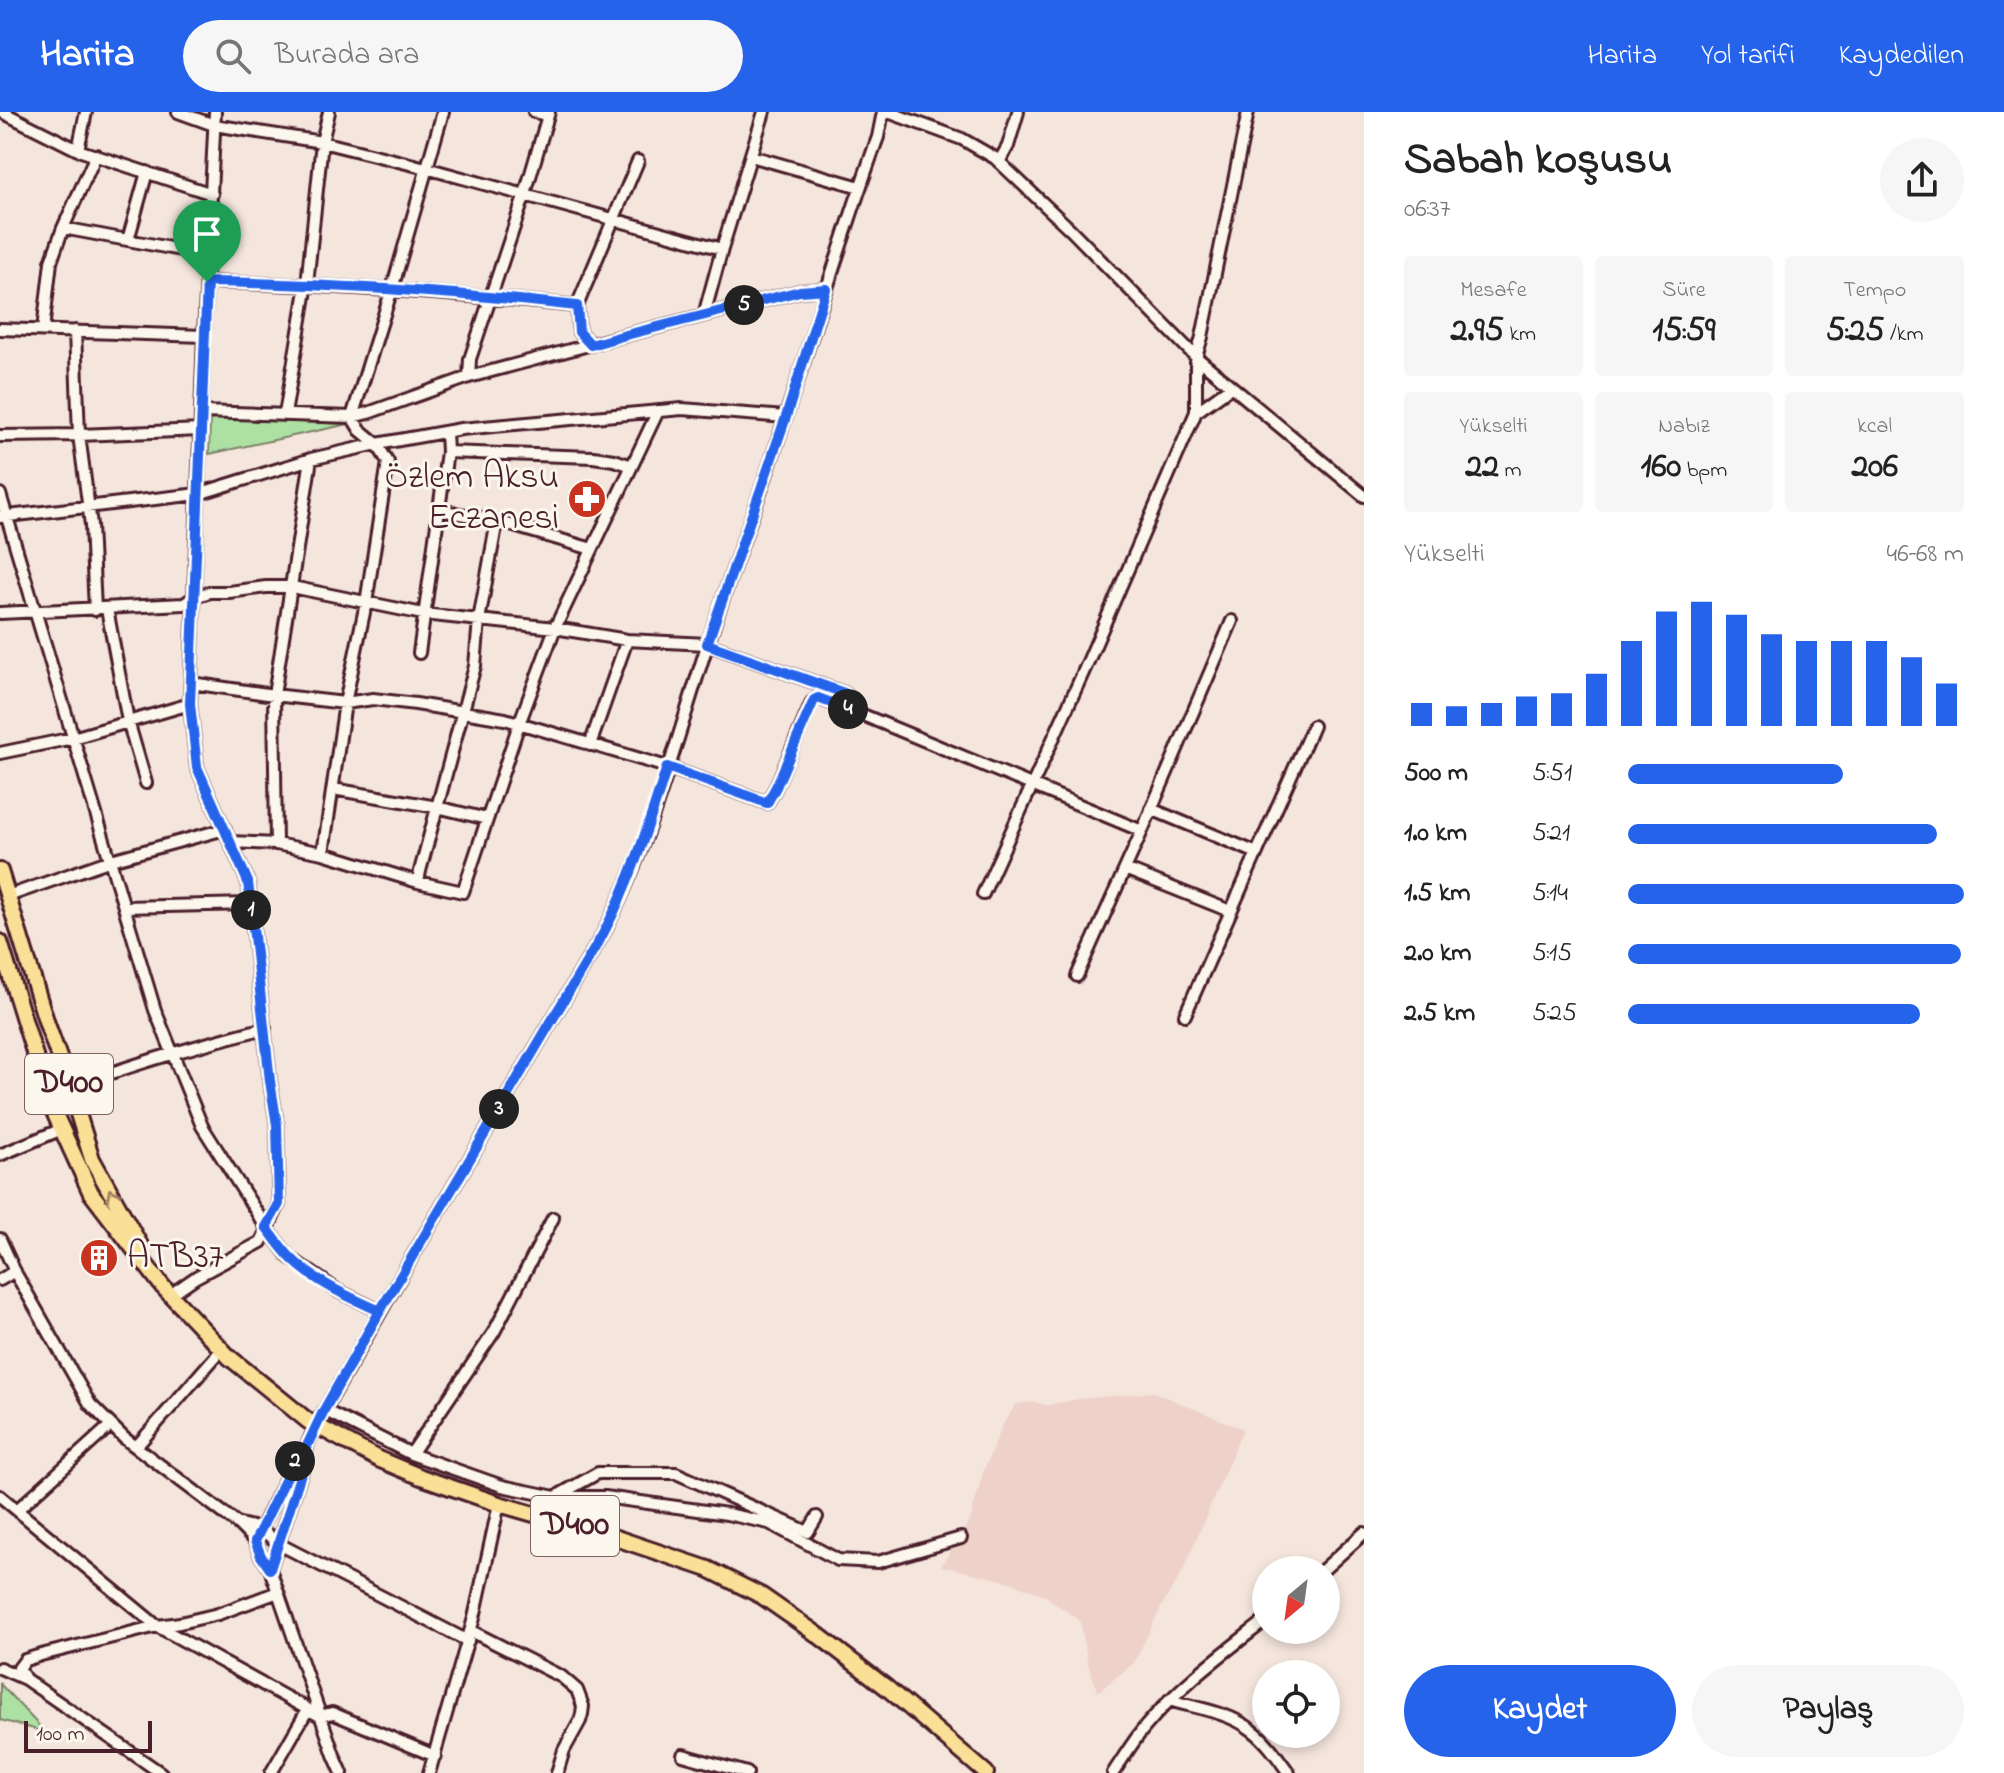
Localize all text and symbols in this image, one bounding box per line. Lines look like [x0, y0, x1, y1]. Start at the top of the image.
search box [183, 20, 743, 92]
text: Harita [40, 28, 135, 84]
icon: search [211, 34, 255, 78]
text: Burada ara [275, 34, 420, 78]
text: Harita [1587, 36, 1657, 77]
text: Yol tarifi [1701, 36, 1795, 77]
text: Kaydedilen [1839, 36, 1964, 77]
text: Sabah koşusu [1404, 129, 1672, 193]
button: share [1880, 138, 1964, 222]
text: 06:37 [1404, 191, 1450, 229]
pin [173, 200, 241, 282]
icon: arrive [185, 212, 229, 256]
text: Mesafe [1460, 275, 1527, 307]
text: Süre [1662, 275, 1706, 307]
text: Tempo [1843, 275, 1906, 307]
pin: 5 [724, 285, 764, 325]
text: 5 [738, 289, 750, 321]
text: 2.95 [1450, 307, 1504, 357]
text: 15:59 [1653, 307, 1715, 357]
text: 5:25 [1826, 307, 1884, 357]
text: km [1504, 319, 1536, 351]
text: /km [1884, 319, 1924, 351]
text: Yükselti [1459, 411, 1528, 443]
text: Nabız [1658, 411, 1710, 443]
text: kcal [1857, 411, 1892, 443]
text: 22 [1465, 443, 1499, 493]
text: 160 [1641, 443, 1681, 493]
text: 206 [1851, 443, 1898, 493]
place label: Özlem Aksu Eczanesi [384, 452, 559, 546]
text: m [1499, 455, 1522, 487]
text: bpm [1681, 455, 1727, 487]
pharmacy icon: Özlem Aksu Eczanesi [566, 478, 608, 520]
text: Yükselti [1404, 536, 1485, 574]
text: 46–68 m [1886, 536, 1964, 574]
pin: 4 [828, 689, 868, 729]
text: 4 [843, 693, 853, 725]
text: 500 m [1404, 755, 1468, 793]
text: 5:51 [1532, 755, 1572, 793]
text: 1.0 km [1404, 815, 1467, 853]
text: 5:21 [1532, 815, 1570, 853]
text: 1.5 km [1404, 875, 1471, 913]
text: 5:14 [1532, 875, 1568, 913]
pin: 1 [231, 890, 271, 930]
text: 1 [248, 894, 255, 926]
text: 2.0 km [1404, 935, 1472, 973]
text: 5:15 [1532, 935, 1572, 973]
text: 2.5 km [1404, 995, 1475, 1033]
text: 5:25 [1532, 995, 1577, 1033]
road number: D400 [25, 1054, 113, 1114]
pin: 3 [479, 1089, 519, 1129]
text: 3 [494, 1093, 504, 1125]
one-way arrow [106, 1188, 122, 1203]
place label: ATB37 [127, 1232, 224, 1285]
building icon: ATB37 [78, 1237, 120, 1279]
pin: 2 [275, 1441, 315, 1481]
text: 2 [290, 1445, 300, 1477]
road number: D400 [531, 1496, 619, 1556]
north arrow [1252, 1556, 1340, 1644]
map controls [1252, 1556, 1340, 1748]
button: locate [1252, 1660, 1340, 1748]
button: Kaydet [1404, 1665, 1676, 1757]
button: Paylaş [1692, 1665, 1964, 1757]
scale bar [24, 1717, 152, 1753]
text: 100 m [36, 1719, 85, 1751]

